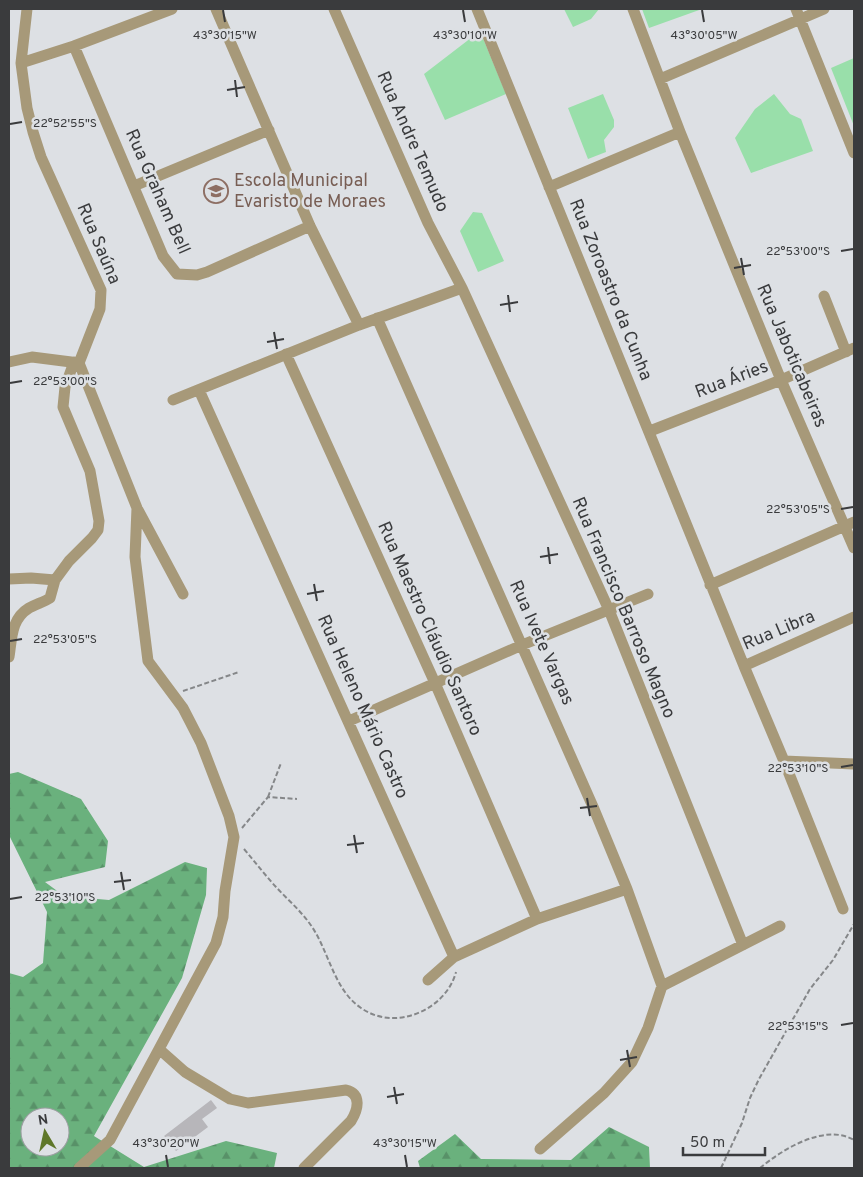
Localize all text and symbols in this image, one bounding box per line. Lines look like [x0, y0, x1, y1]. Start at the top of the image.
text: 43°30'15"W [193, 28, 257, 44]
text: 43°30'10"W [433, 28, 497, 44]
text: 43°30'05"W [670, 28, 738, 44]
street label: Rua Andre Temudo [371, 68, 453, 216]
text: 22°52'55"S [33, 116, 97, 132]
street label: Rua Graham Bell [119, 126, 195, 258]
place label: Escola Municipal Evaristo de Moraes [234, 170, 386, 214]
school or university icon: Escola Municipal Evaristo de Moraes [203, 178, 229, 204]
street label: Rua Zoroastro da Cunha [563, 196, 657, 384]
street label: Rua Saúna [71, 200, 125, 288]
text: 22°53'00"S [766, 244, 830, 260]
street label: Rua Jaboticabeiras [750, 281, 832, 431]
street label: Rua Áries [691, 354, 772, 404]
text: 22°53'00"S [33, 374, 97, 390]
street label: Rua Francisco Barroso Magno [566, 494, 680, 722]
text: 22°53'05"S [766, 502, 830, 518]
street label: Rua Maestro Cláudio Santoro [371, 518, 487, 740]
street label: Rua Ivete Vargas [503, 577, 579, 709]
street label: Rua Libra [739, 605, 819, 657]
street label: Rua Heleno Mário Castro [311, 611, 413, 803]
text: 22°53'05"S [33, 632, 97, 648]
text: 22°53'10"S [767, 761, 829, 777]
text: 22°53'10"S [34, 890, 96, 906]
text: 22°53'15"S [768, 1019, 828, 1035]
north arrow [20, 1107, 70, 1157]
text: N [37, 1111, 50, 1130]
scale bar [683, 1124, 766, 1156]
text: 50 m [690, 1134, 725, 1153]
text: 43°30'20"W [133, 1136, 199, 1152]
text: 43°30'15"W [373, 1136, 437, 1152]

